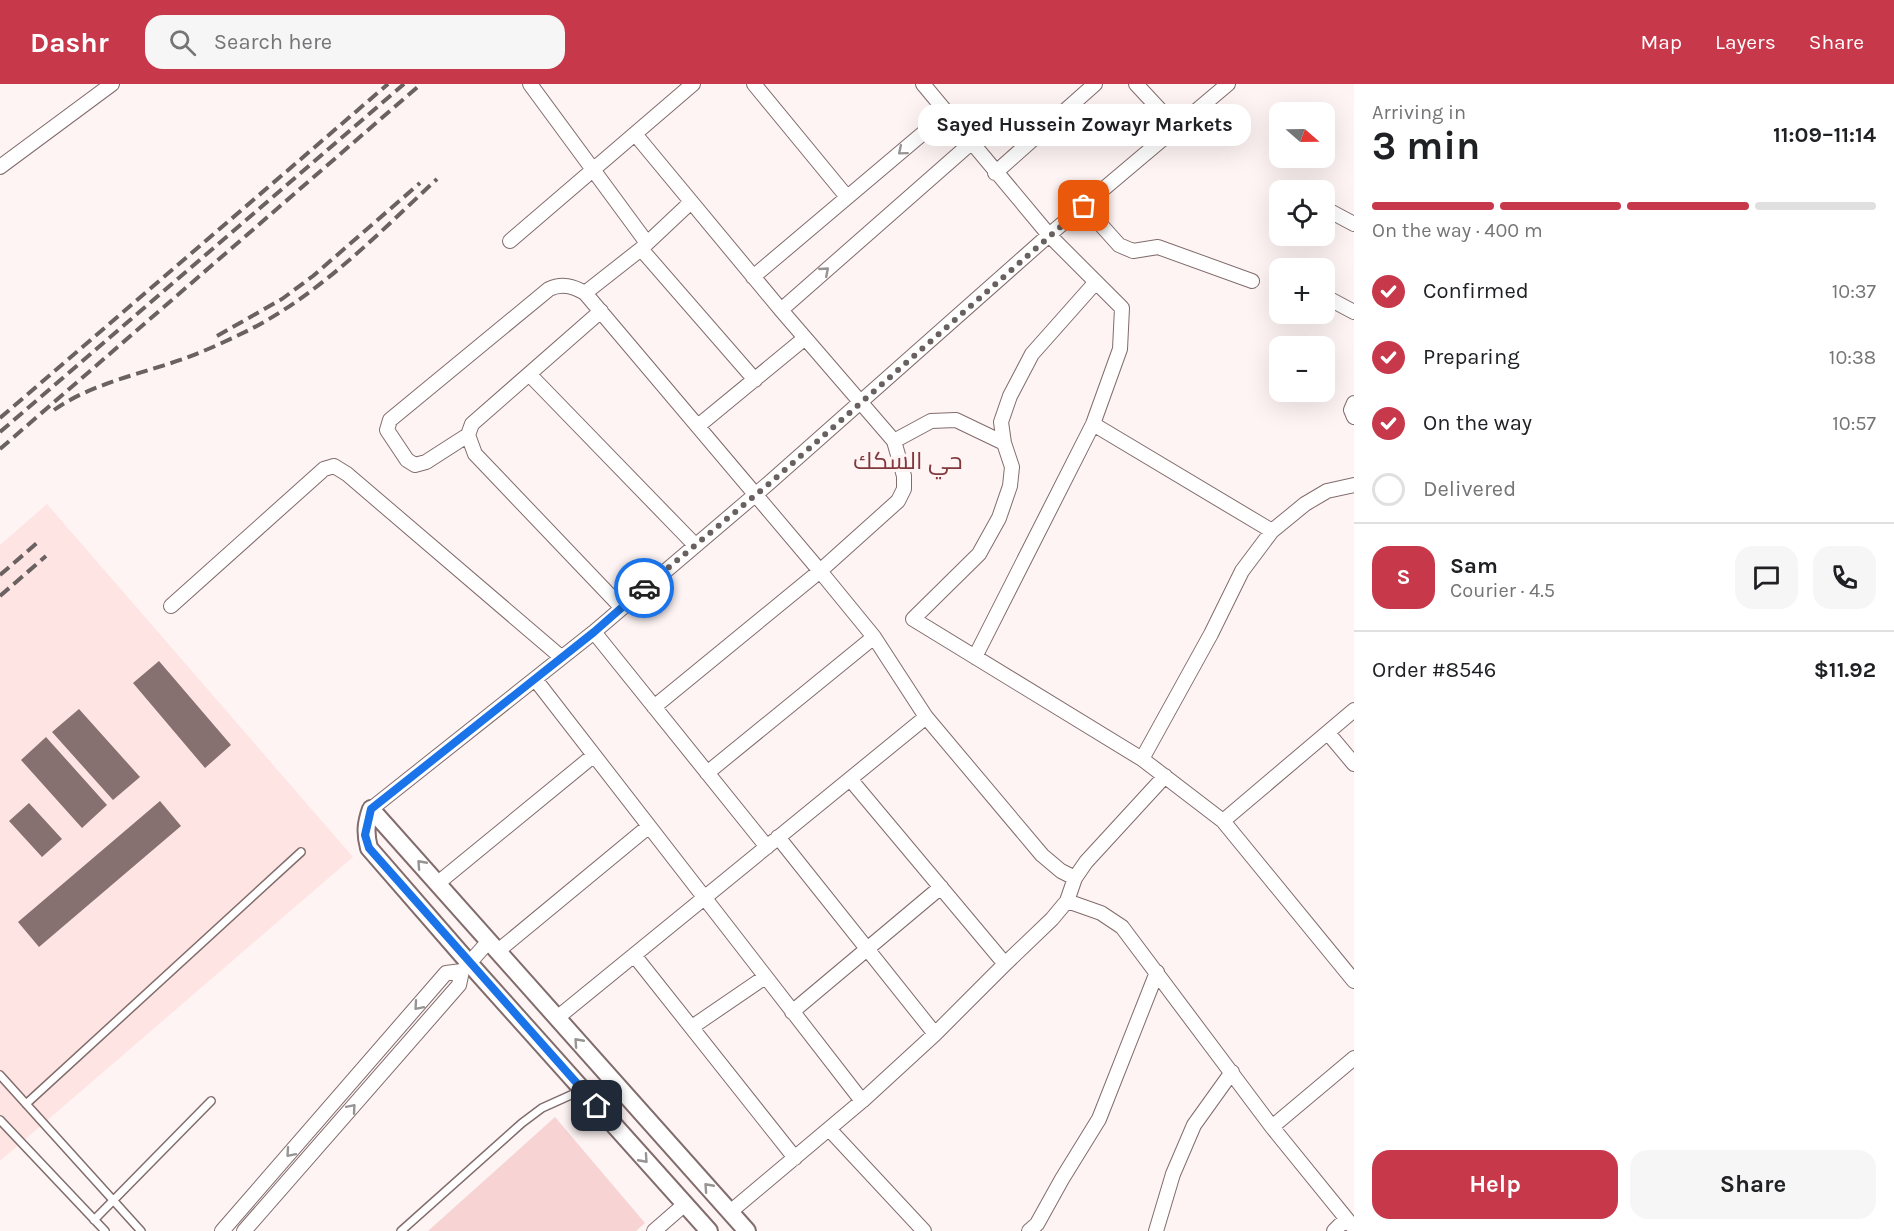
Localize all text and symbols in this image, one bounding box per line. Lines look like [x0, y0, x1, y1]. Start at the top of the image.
search box [145, 15, 565, 69]
text: Dashr [30, 26, 109, 59]
icon: search [166, 26, 199, 59]
text: Search here [214, 29, 332, 55]
text: Map [1640, 30, 1682, 54]
text: Layers [1715, 30, 1776, 54]
text: Share [1809, 30, 1864, 54]
text: Arriving in [1372, 101, 1466, 124]
north arrow [1269, 102, 1335, 168]
map controls [1269, 102, 1335, 402]
callout: Sayed Hussein Zowayr Markets [918, 104, 1250, 146]
text: Sayed Hussein Zowayr Markets [936, 113, 1233, 136]
text: 11:09–11:14 [1773, 122, 1876, 148]
text: 3 min [1372, 123, 1480, 169]
one-way arrow [898, 144, 909, 155]
pin [1058, 180, 1109, 231]
button: locate [1269, 180, 1335, 246]
icon: bag [1067, 189, 1100, 222]
text: On the way · 400 m [1372, 219, 1543, 242]
button: + [1269, 258, 1335, 324]
one-way arrow [818, 267, 829, 278]
icon: check [1372, 275, 1405, 308]
text: Confirmed [1423, 278, 1529, 304]
text: 10:37 [1832, 280, 1876, 303]
button: − [1269, 336, 1335, 402]
icon: check [1372, 341, 1405, 374]
text: Preparing [1423, 344, 1520, 370]
text: 10:38 [1829, 346, 1876, 369]
icon: check [1372, 407, 1405, 440]
text: On the way [1423, 410, 1532, 436]
text: 10:57 [1832, 412, 1876, 435]
district label: حي السكك [853, 447, 963, 480]
text: Delivered [1423, 476, 1516, 502]
button: chat [1735, 546, 1798, 609]
button: phone [1813, 546, 1876, 609]
text: Sam [1450, 553, 1498, 579]
courier [614, 558, 674, 618]
text: S [1396, 564, 1411, 590]
icon: car [628, 572, 661, 605]
text: Courier · 4.5 [1450, 579, 1555, 602]
text: Order #8546 [1372, 657, 1496, 683]
text: $11.92 [1814, 657, 1876, 683]
one-way arrow [417, 861, 428, 871]
one-way arrow [414, 999, 425, 1010]
one-way arrow [574, 1038, 585, 1049]
pin [571, 1080, 622, 1131]
icon: home [580, 1089, 613, 1122]
one-way arrow [345, 1104, 356, 1115]
one-way arrow [286, 1146, 297, 1157]
button: Help [1372, 1150, 1618, 1219]
button: Share [1630, 1150, 1876, 1219]
one-way arrow [637, 1152, 648, 1163]
one-way arrow [704, 1183, 715, 1194]

